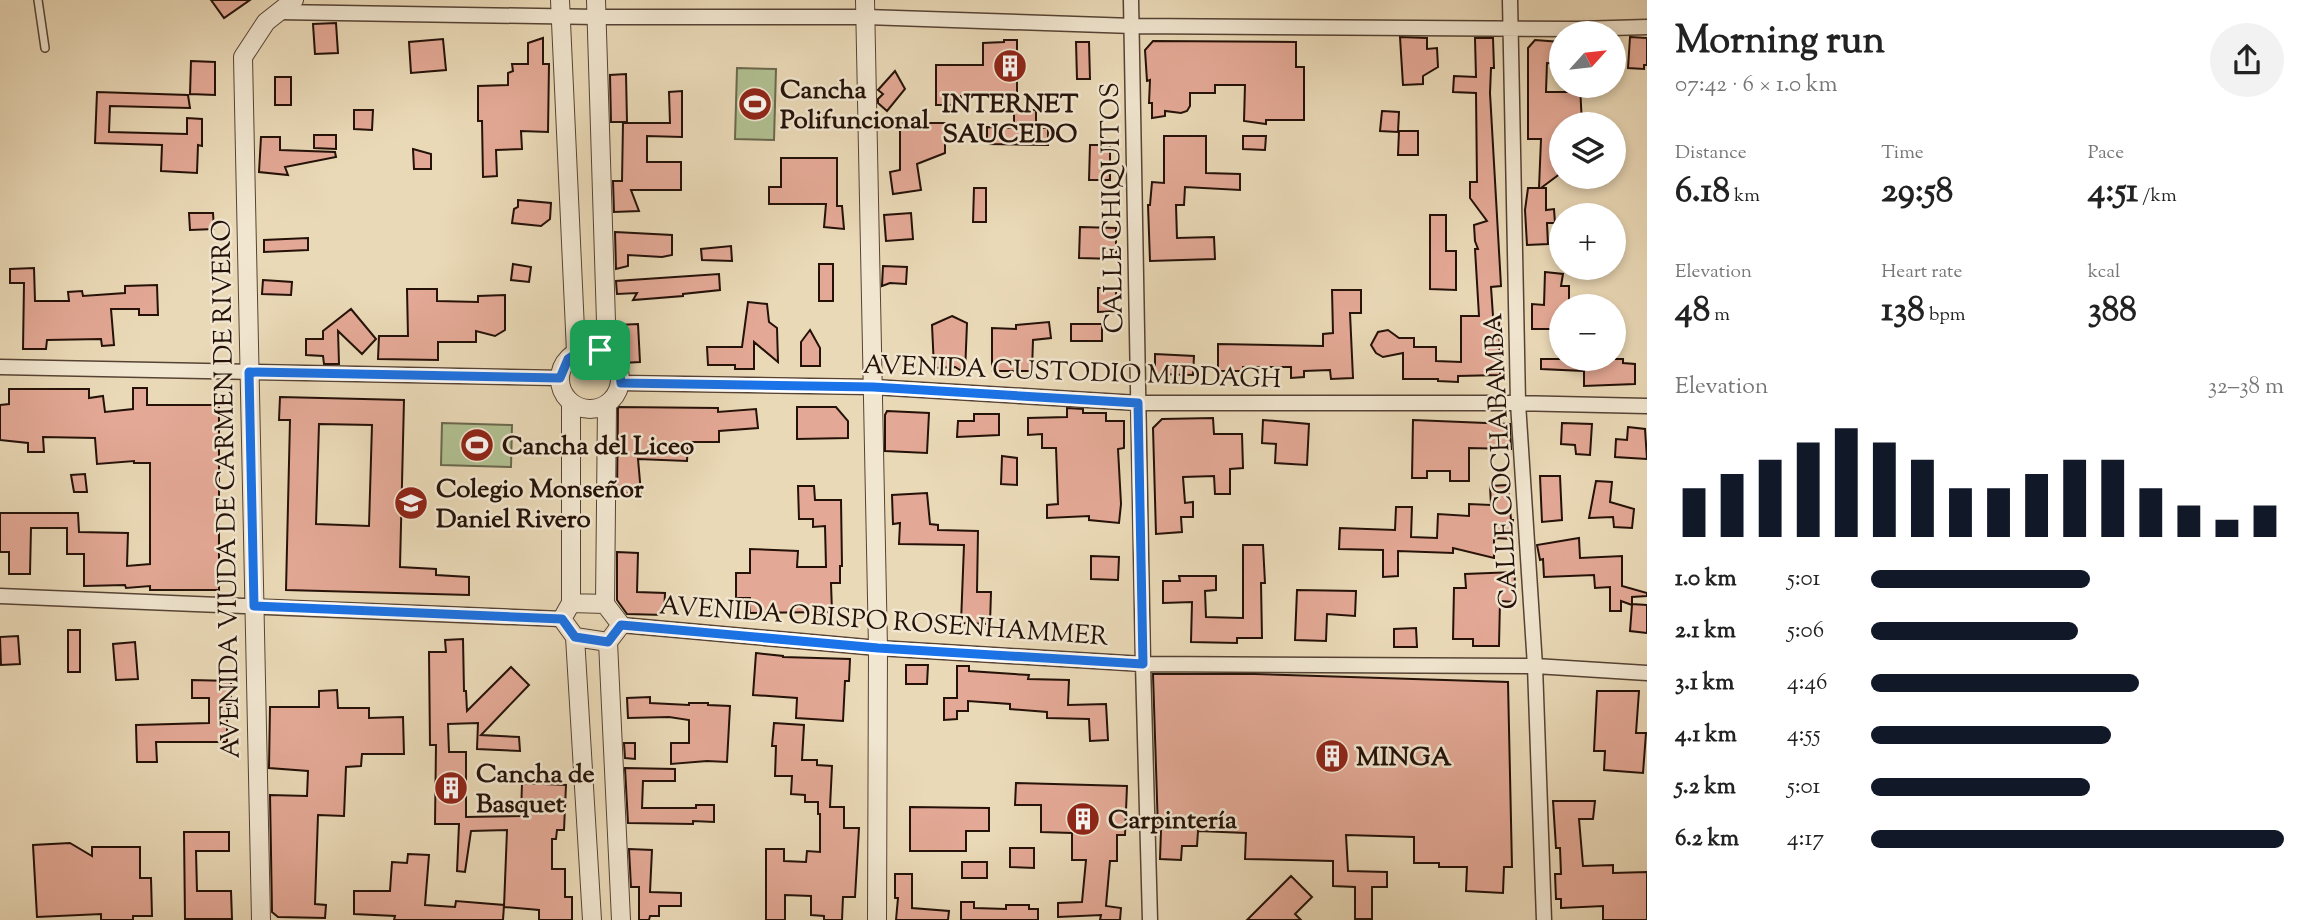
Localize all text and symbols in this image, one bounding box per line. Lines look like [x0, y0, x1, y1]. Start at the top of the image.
text: Morning run [1675, 16, 1885, 70]
north arrow [1549, 21, 1626, 98]
map controls [1549, 21, 1626, 371]
button: share [2210, 23, 2284, 97]
building icon: INTERNET SAUCEDO [991, 47, 1029, 85]
text: 07:42 · 6 × 1.0 km [1675, 69, 1838, 102]
place label: Cancha Polifuncional [780, 73, 930, 140]
street label: CALLE CHIQUITOS [1093, 82, 1134, 334]
sports icon: Cancha Polifuncional [736, 85, 774, 123]
place label: INTERNET SAUCEDO [942, 87, 1079, 154]
button: layers [1549, 112, 1626, 189]
text: Distance [1675, 140, 1747, 167]
text: Time [1881, 140, 1924, 167]
text: Pace [2088, 140, 2124, 167]
text: 6.18 [1675, 167, 1730, 218]
text: 29:58 [1881, 167, 1953, 218]
text: 4:51 [2088, 167, 2138, 218]
text: km [1730, 183, 1760, 210]
text: /km [2138, 183, 2177, 210]
button: + [1549, 203, 1626, 280]
street label: AVENIDA VIUDA DE CARMEN DE RIVERO [204, 219, 251, 759]
text: Elevation [1675, 259, 1752, 286]
text: Heart rate [1881, 259, 1962, 286]
text: kcal [2088, 259, 2120, 286]
text: 48 [1675, 286, 1710, 337]
text: 138 [1881, 286, 1925, 337]
text: 388 [2088, 286, 2137, 337]
button: − [1549, 294, 1626, 371]
text: m [1710, 302, 1730, 329]
text: bpm [1925, 302, 1965, 329]
street label: CALLE COCHABAMBA [1476, 312, 1529, 610]
pin [570, 320, 630, 380]
icon: arrive [581, 331, 619, 369]
street label: AVENIDA CUSTODIO MIDDAGH [862, 348, 1282, 399]
text: Elevation [1675, 371, 1768, 404]
text: 32–38 m [2208, 371, 2284, 404]
sports icon: Cancha del Liceo [458, 426, 496, 464]
place label: Cancha del Liceo [502, 429, 694, 466]
place label: Colegio Monseñor Daniel Rivero [436, 472, 644, 539]
school or university icon: Colegio Monseñor Daniel Rivero [392, 484, 430, 522]
text: 1.0 km [1675, 563, 1737, 596]
text: 5:01 [1787, 563, 1820, 596]
street label: AVENIDA OBISPO ROSENHAMMER [658, 588, 1110, 657]
text: 2.1 km [1675, 615, 1736, 648]
text: 5:06 [1787, 615, 1824, 648]
text: 3.1 km [1675, 667, 1734, 700]
text: 4:46 [1787, 667, 1827, 700]
text: 4.1 km [1675, 719, 1737, 752]
text: 4:55 [1787, 719, 1821, 752]
building icon: MINGA [1313, 737, 1351, 775]
place label: MINGA [1356, 740, 1452, 777]
place label: Cancha de Basquet [476, 757, 595, 824]
building icon: Cancha de Basquet [432, 769, 470, 807]
text: 5.2 km [1675, 771, 1736, 804]
text: 5:01 [1787, 771, 1820, 804]
building icon: Carpintería [1064, 800, 1102, 838]
place label: Carpintería [1108, 803, 1237, 840]
text: 6.2 km [1675, 823, 1739, 856]
text: 4:17 [1787, 823, 1824, 856]

